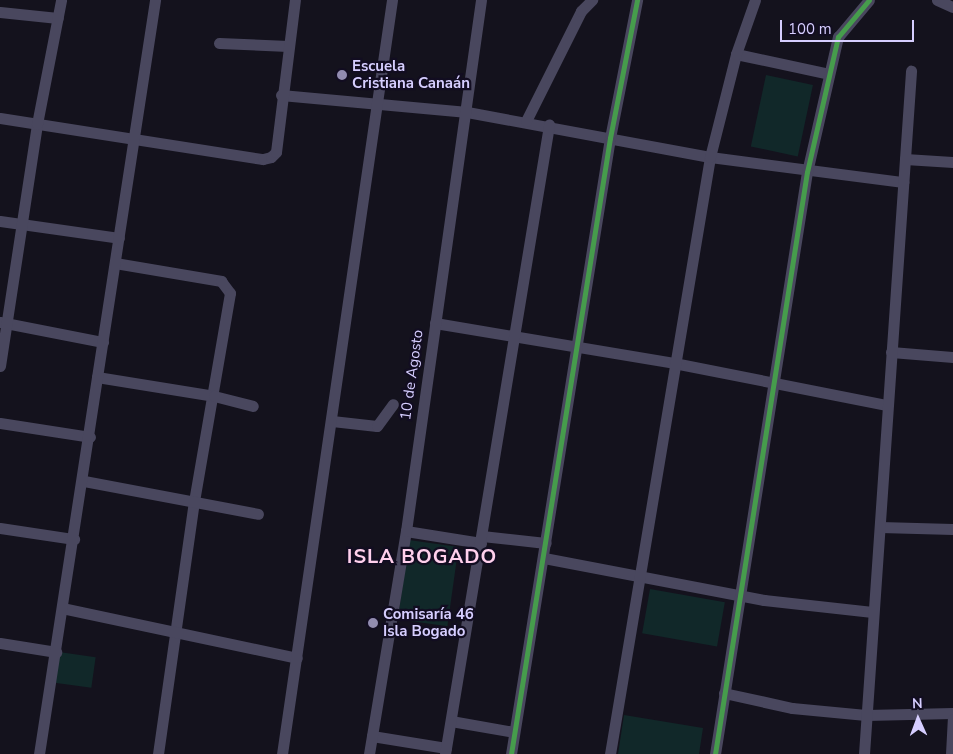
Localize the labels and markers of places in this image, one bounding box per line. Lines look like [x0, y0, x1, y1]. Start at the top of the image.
place label: Escuela Cristiana Canaán [352, 57, 470, 92]
marker: Escuela Cristiana Canaán [336, 69, 348, 81]
place label: Comisaría 46 Isla Bogado [383, 605, 474, 640]
marker: Comisaría 46 Isla Bogado [367, 617, 379, 629]

